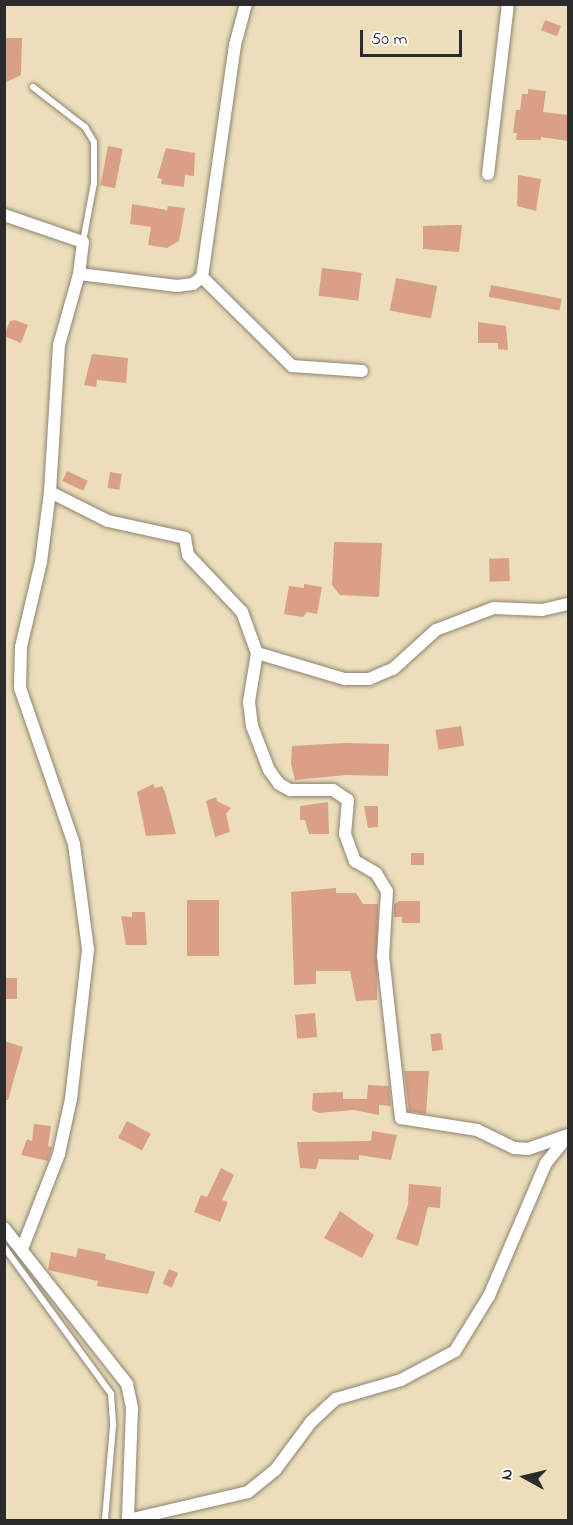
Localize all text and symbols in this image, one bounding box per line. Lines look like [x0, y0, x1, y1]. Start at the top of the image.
scale bar [363, 18, 465, 56]
text: 50 m [371, 27, 408, 53]
north arrow [495, 1447, 555, 1507]
text: N [495, 1467, 520, 1482]

